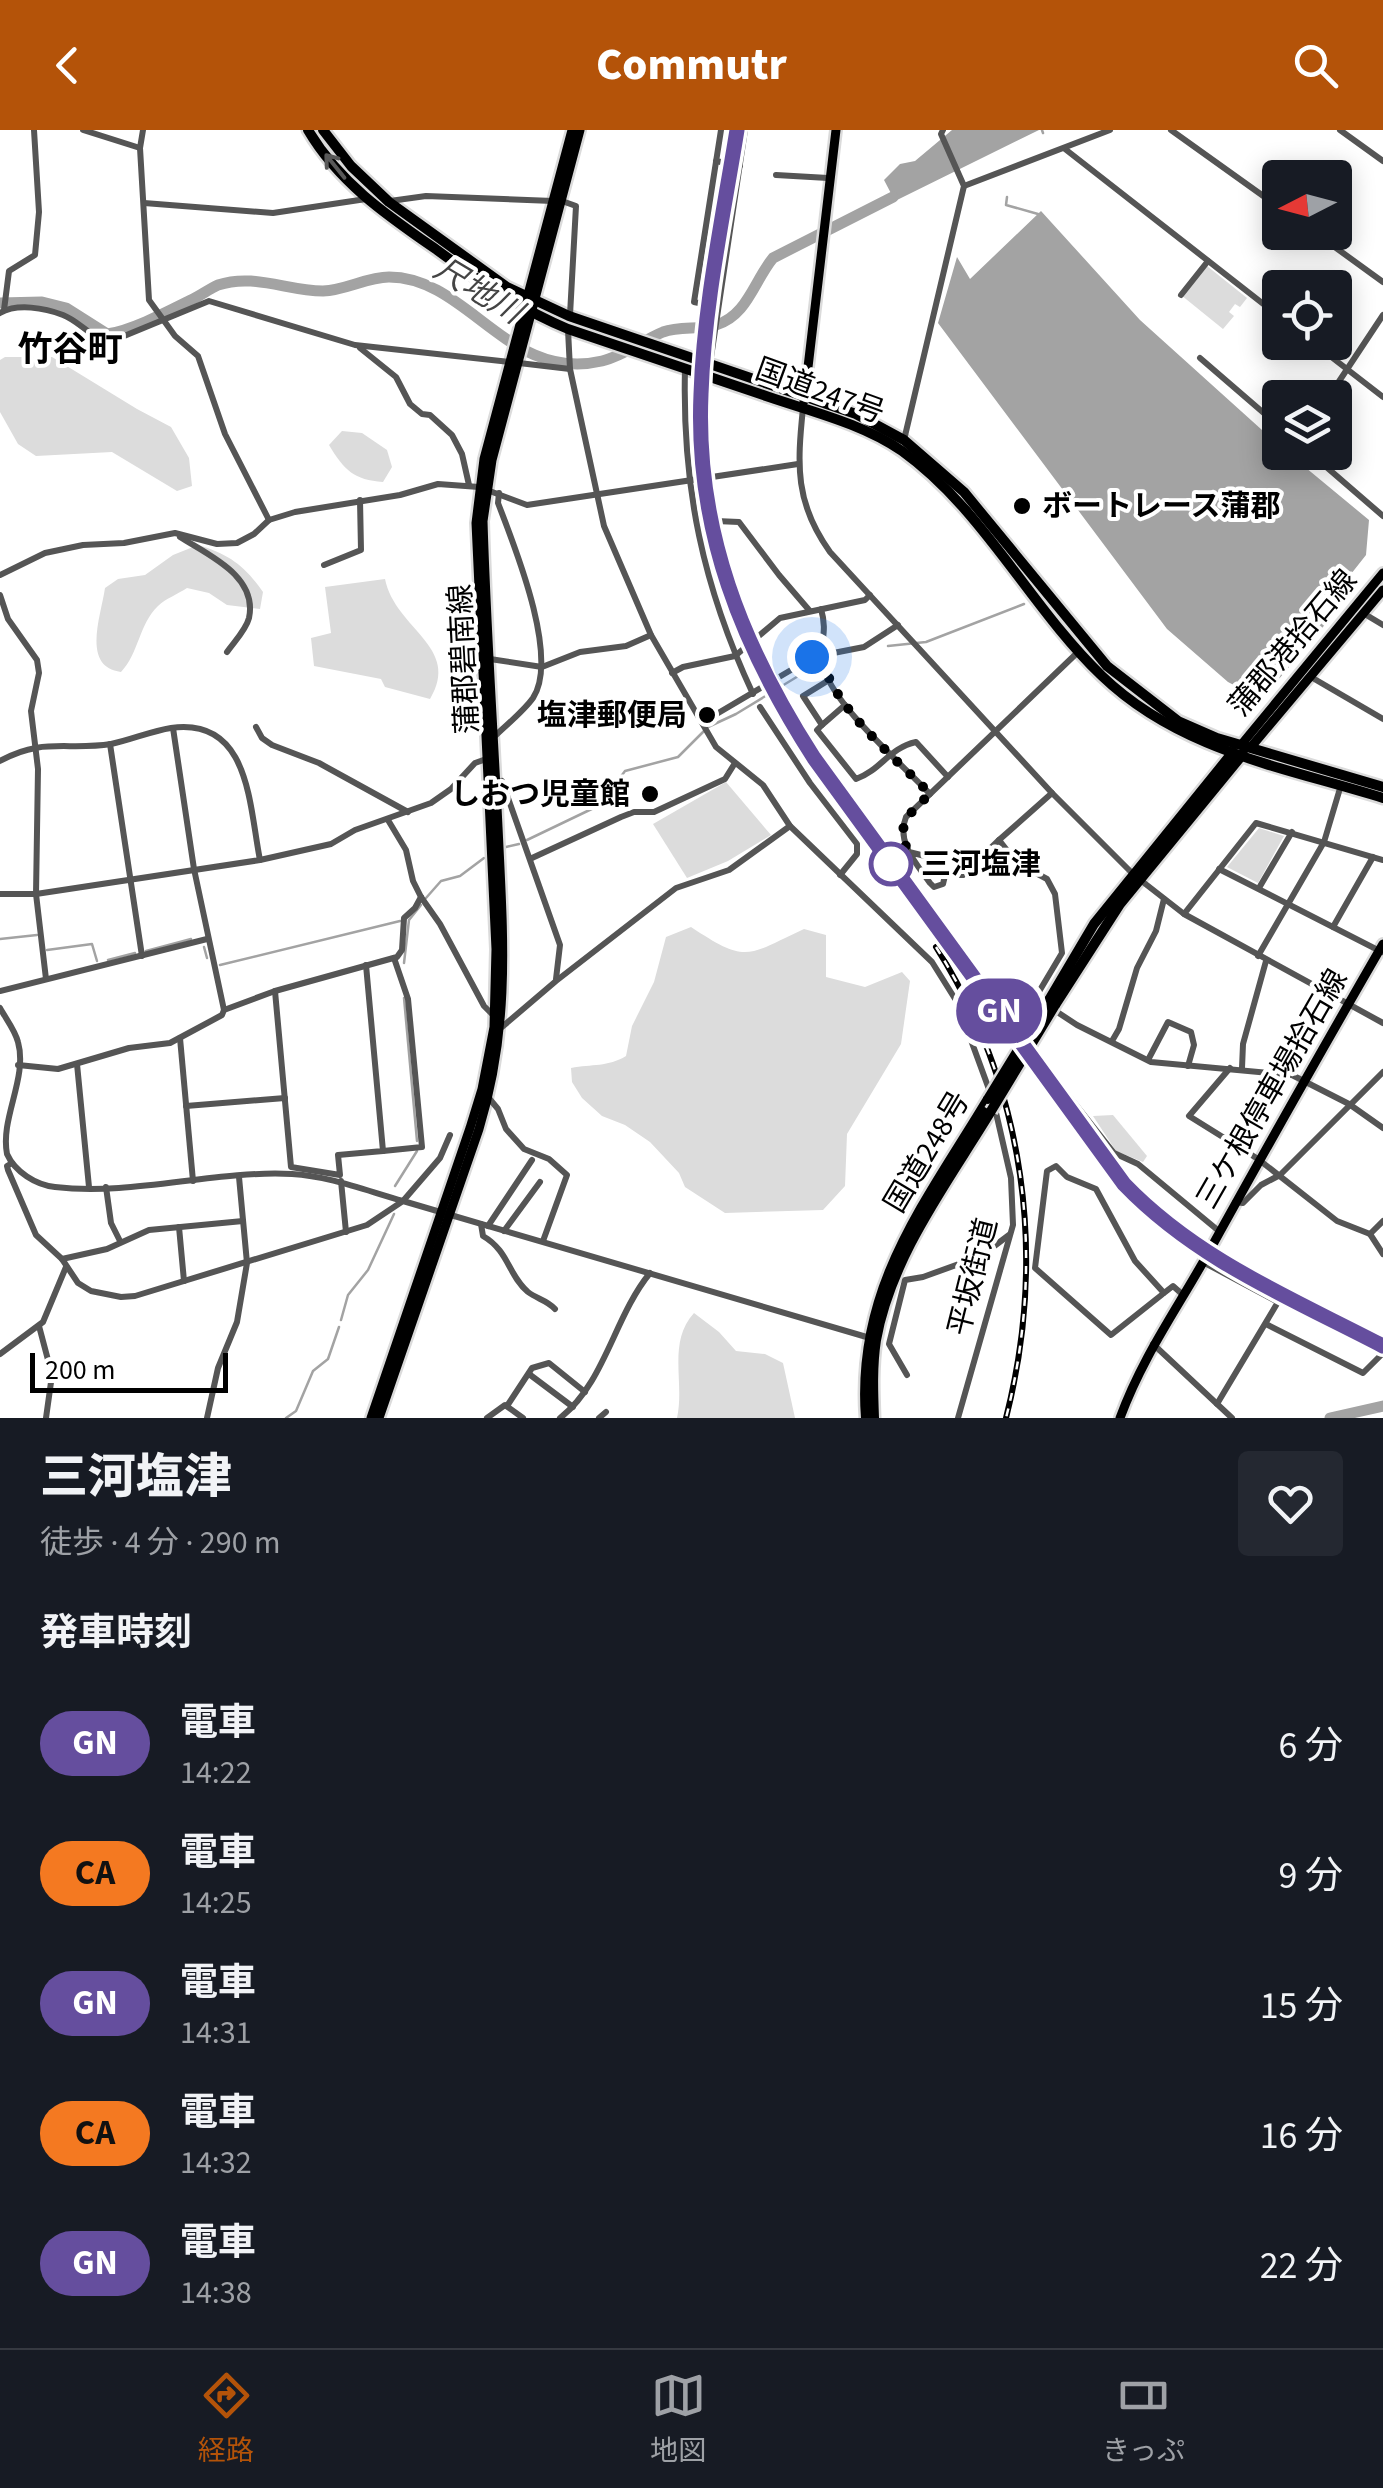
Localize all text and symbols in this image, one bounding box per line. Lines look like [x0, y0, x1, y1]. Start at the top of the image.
text: Commutr [596, 33, 787, 97]
icon: back [40, 38, 95, 93]
icon: search [1288, 38, 1343, 93]
one-way arrow [324, 154, 346, 180]
north arrow [1262, 160, 1352, 250]
map controls [1262, 160, 1352, 470]
water label: 尺地川 [425, 247, 534, 337]
button: locate [1262, 270, 1352, 360]
district label: 竹谷町 [17, 325, 123, 375]
street label: 国道247号 [749, 348, 891, 434]
button: layers [1262, 380, 1352, 470]
place label: ボートレース蒲郡 [1042, 485, 1281, 528]
marker: ボートレース蒲郡 [1011, 495, 1033, 517]
street label: 蒲郡港拾石線 [1219, 560, 1367, 726]
street label: 蒲郡碧南線 [439, 583, 489, 735]
your location [787, 632, 837, 682]
place label: 塩津郵便局 [537, 694, 687, 737]
marker: 塩津郵便局 [696, 704, 718, 726]
place label: しおつ児童館 [450, 773, 630, 816]
marker: しおつ児童館 [639, 783, 661, 805]
marker: 三河塩津 [870, 843, 912, 885]
place label: 三河塩津 [921, 843, 1041, 886]
street label: 三ケ根停車場拾石線 [1186, 961, 1358, 1217]
line badge: GN [954, 978, 1044, 1044]
text: GN [976, 986, 1022, 1036]
street label: 国道248号 [874, 1083, 980, 1221]
street label: 平坂街道 [938, 1214, 1008, 1340]
scale bar [30, 1348, 228, 1392]
text: 200 m [45, 1350, 116, 1390]
text: 三河塩津 [40, 1444, 232, 1512]
button: heart [1238, 1451, 1343, 1556]
text: 徒歩 · 4 分 · 290 m [40, 1520, 280, 1566]
text: 発車時刻 [40, 1606, 192, 1660]
text: 電車 [180, 1696, 256, 1750]
text: GN [72, 1718, 118, 1768]
text: 6 分 [1279, 1719, 1343, 1773]
text: 14:22 [180, 1750, 252, 1796]
text: 電車 [180, 1826, 256, 1880]
text: CA [75, 1848, 115, 1898]
text: 9 分 [1279, 1849, 1343, 1903]
text: 14:25 [180, 1880, 252, 1926]
text: 電車 [180, 1956, 256, 2010]
text: GN [72, 1978, 118, 2028]
text: 15 分 [1260, 1979, 1343, 2033]
text: 14:31 [180, 2010, 252, 2056]
text: 電車 [180, 2086, 256, 2140]
text: CA [75, 2108, 115, 2158]
text: 16 分 [1260, 2109, 1343, 2163]
text: 14:32 [180, 2140, 252, 2186]
text: 電車 [180, 2216, 256, 2270]
text: GN [72, 2238, 118, 2288]
text: 22 分 [1260, 2239, 1343, 2293]
text: 14:38 [180, 2270, 252, 2316]
tab: 経路 [198, 2368, 254, 2471]
tab: 地図 [650, 2368, 706, 2471]
tab: きっぷ [1102, 2368, 1185, 2471]

